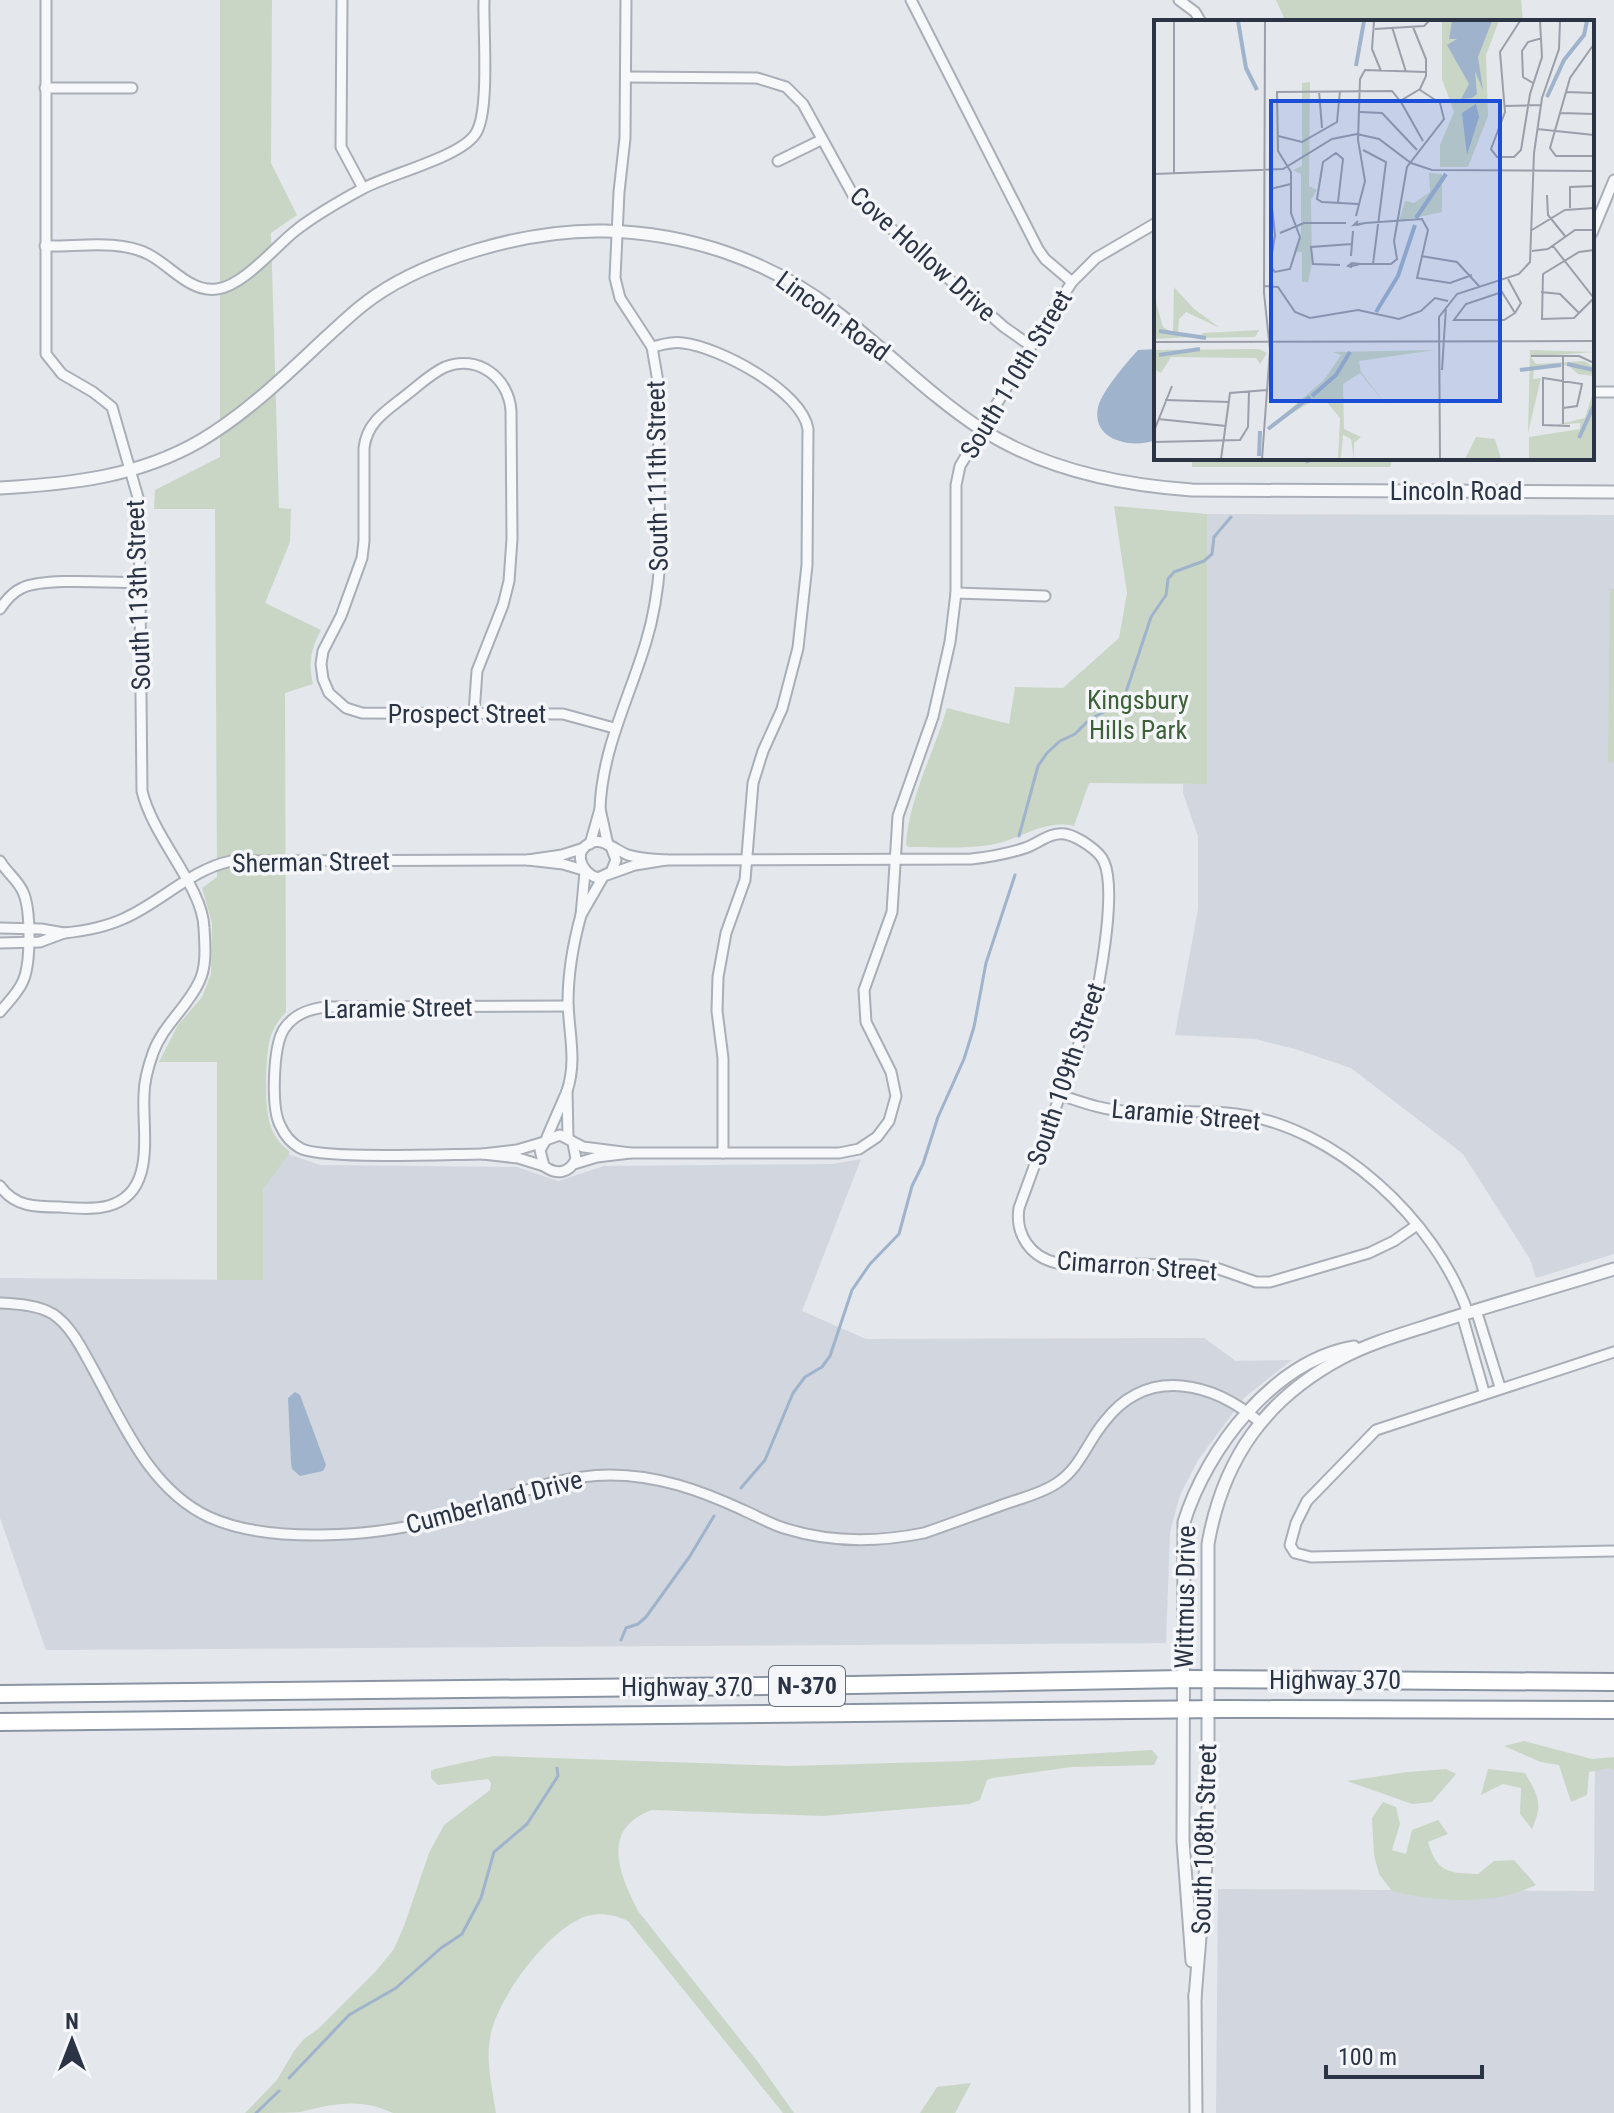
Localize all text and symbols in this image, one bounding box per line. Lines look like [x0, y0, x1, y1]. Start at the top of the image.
inset map [1154, 20, 1594, 460]
street label: Cove Hollow Drive [844, 181, 1002, 327]
street label: Lincoln Road [770, 265, 896, 367]
street label: South 110th Street [954, 284, 1078, 464]
street label: South 111th Street [640, 380, 674, 572]
street label: Lincoln Road [1390, 476, 1522, 506]
street label: South 113th Street [120, 499, 156, 691]
park label: Kingsbury Hills Park [1087, 685, 1189, 745]
street label: Prospect Street [388, 699, 546, 729]
street label: Sherman Street [232, 846, 390, 878]
street label: South 109th Street [1021, 979, 1111, 1169]
street label: Laramie Street [323, 992, 473, 1024]
street label: Laramie Street [1110, 1094, 1262, 1136]
street label: Cimarron Street [1056, 1245, 1218, 1287]
street label: Cumberland Drive [402, 1464, 586, 1540]
street label: Wittmus Drive [1169, 1525, 1201, 1669]
street label: Highway 370 [1269, 1665, 1401, 1695]
road number: N-370 [769, 1666, 845, 1706]
street label: Highway 370 [621, 1672, 753, 1702]
street label: South 108th Street [1186, 1743, 1222, 1935]
north arrow [32, 2001, 112, 2081]
text: N [65, 2009, 79, 2034]
scale bar [1326, 2029, 1482, 2079]
text: 100 m [1338, 2043, 1397, 2071]

